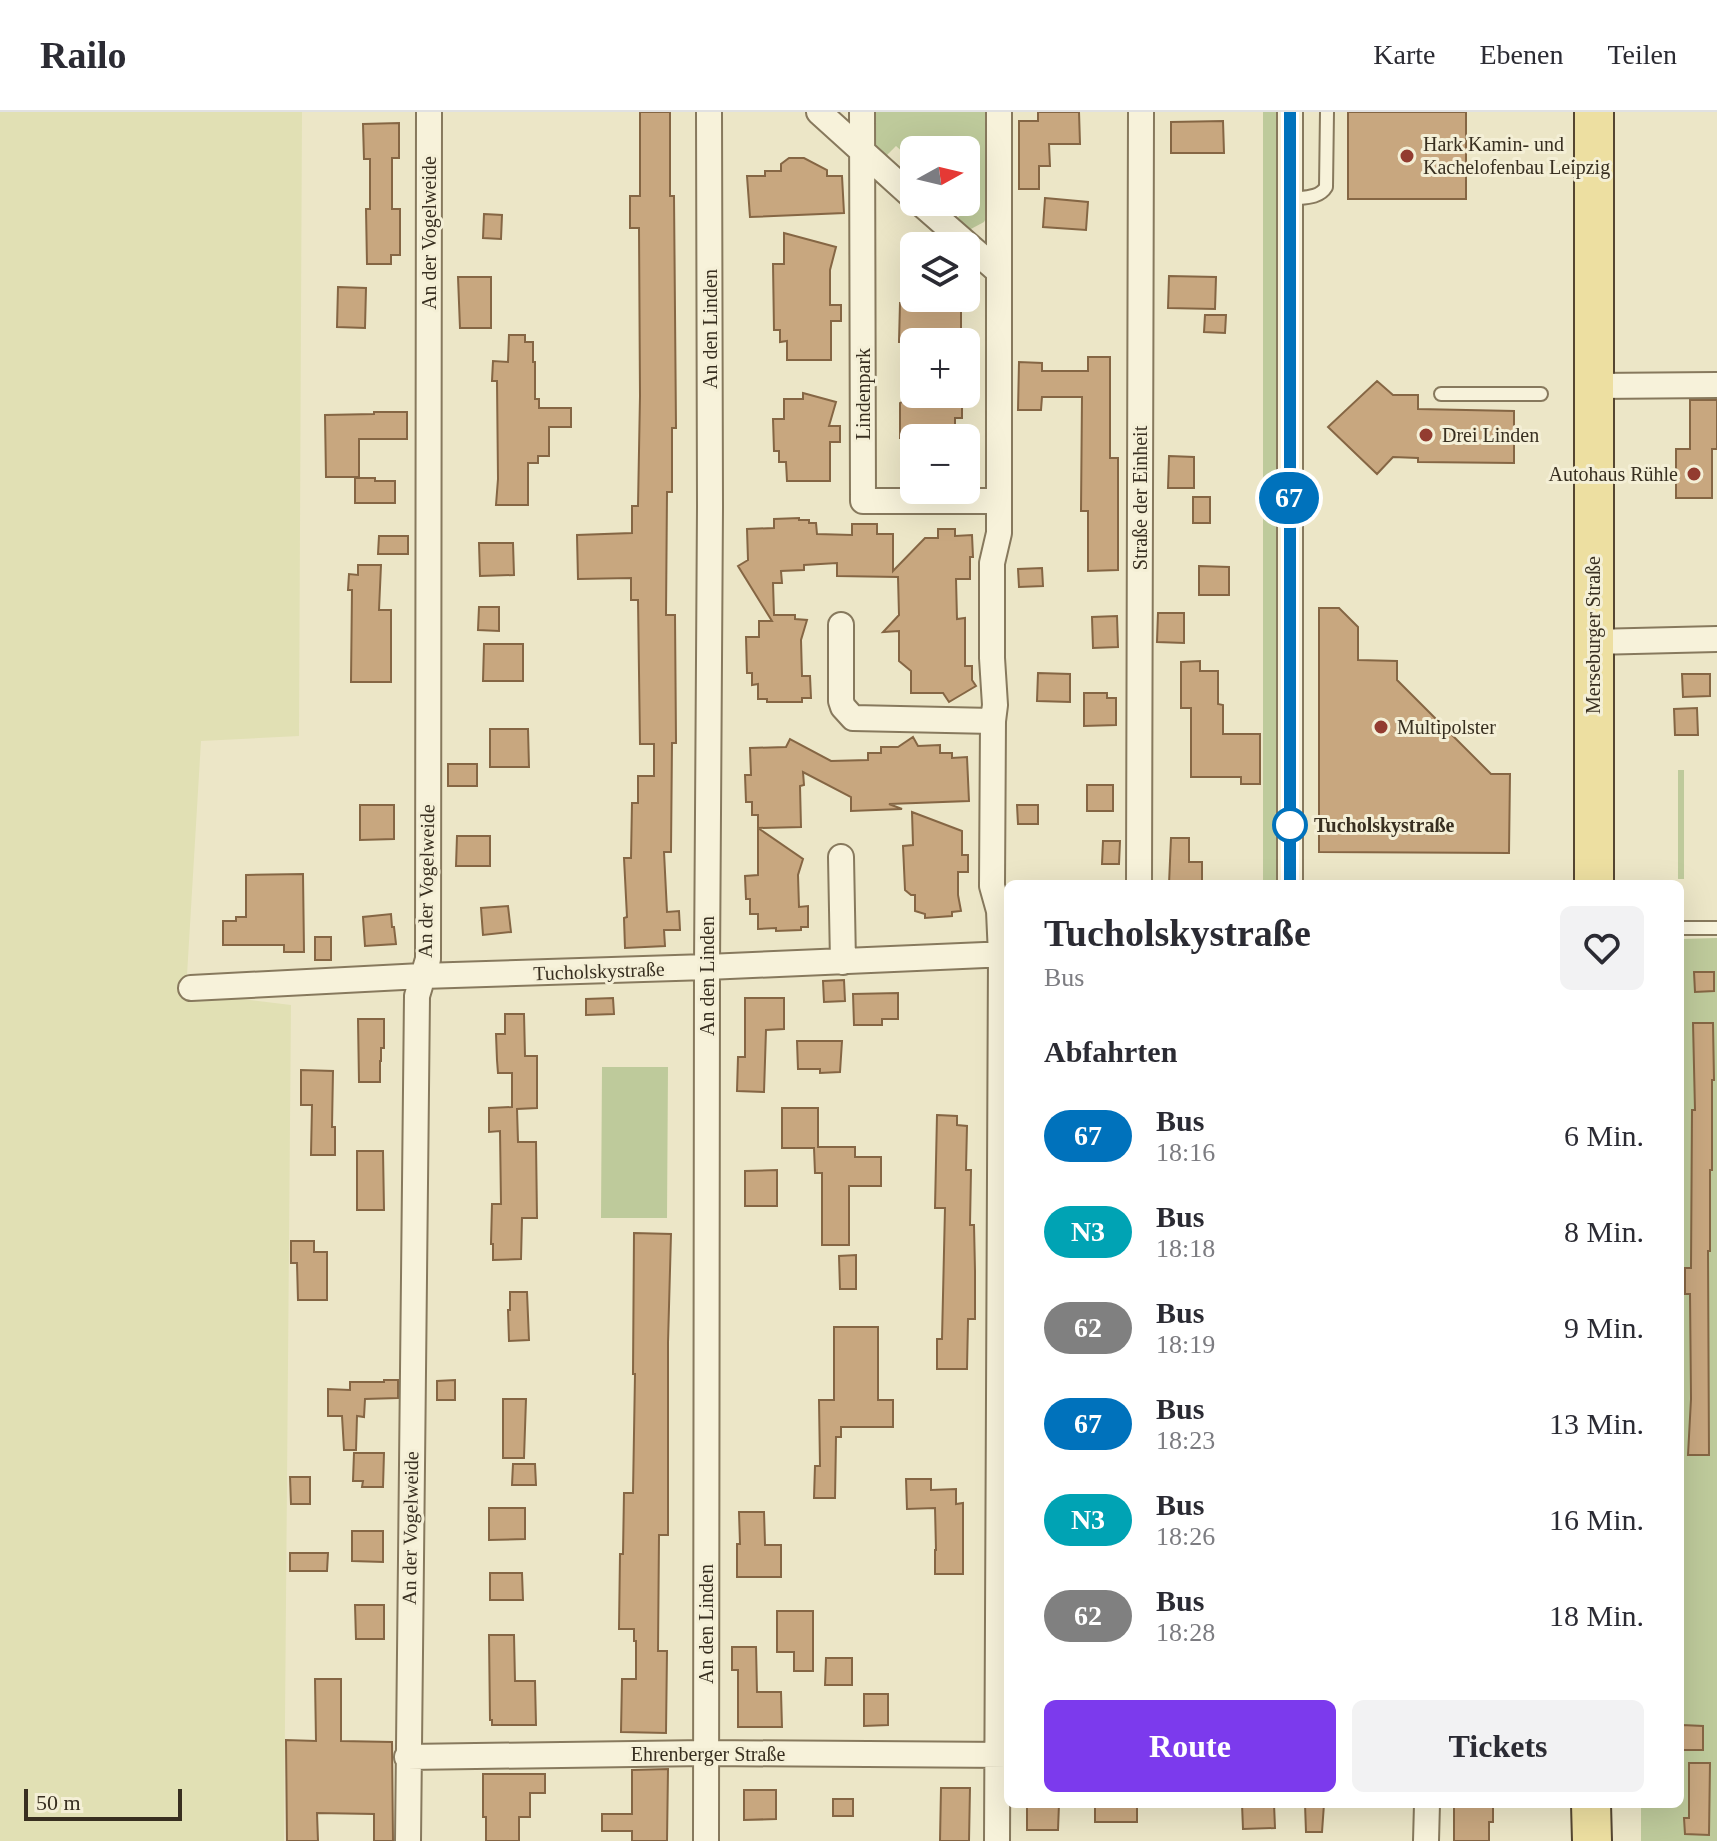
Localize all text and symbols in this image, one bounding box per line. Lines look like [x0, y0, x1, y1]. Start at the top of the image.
text: Railo [40, 34, 127, 76]
text: Karte [1373, 39, 1435, 70]
text: Ebenen [1479, 39, 1563, 70]
text: Teilen [1607, 39, 1677, 70]
place label: Hark Kamin- und Kachelofenbau Leipzig [1423, 133, 1610, 179]
north arrow [900, 136, 980, 216]
map controls [900, 136, 980, 504]
marker: Hark Kamin- und Kachelofenbau Leipzig [1398, 147, 1416, 165]
street label: An der Vogelweide [418, 156, 441, 310]
button: layers [900, 232, 980, 312]
street label: An den Linden [699, 269, 721, 389]
button: + [900, 328, 980, 408]
street label: Lindenpark [852, 348, 875, 440]
button: − [900, 424, 980, 504]
place label: Drei Linden [1442, 424, 1539, 446]
street label: Straße der Einheit [1129, 425, 1151, 570]
marker: Drei Linden [1417, 426, 1435, 444]
place label: Autohaus Rühle [1549, 463, 1678, 485]
marker: Autohaus Rühle [1685, 465, 1703, 483]
line badge: 67 [1253, 472, 1325, 524]
text: 67 [1275, 482, 1303, 513]
street label: Merseburger Straße [1582, 556, 1605, 714]
place label: Multipolster [1397, 716, 1496, 739]
marker: Multipolster [1372, 718, 1390, 736]
street label: An der Vogelweide [414, 804, 439, 958]
marker: Tucholskystraße [1273, 808, 1307, 842]
place label: Tucholskystraße [1314, 814, 1455, 837]
button: heart [1560, 906, 1644, 990]
text: Tucholskystraße [1044, 912, 1311, 954]
street label: An den Linden [696, 916, 718, 1036]
street label: Tucholskystraße [533, 958, 665, 985]
text: Bus [1044, 963, 1084, 992]
text: Abfahrten [1044, 1035, 1177, 1068]
text: Bus [1156, 1104, 1204, 1137]
text: 6 Min. [1564, 1119, 1644, 1152]
text: 67 [1074, 1120, 1102, 1151]
text: 18:16 [1156, 1138, 1215, 1167]
text: Bus [1156, 1200, 1204, 1233]
text: 8 Min. [1564, 1215, 1644, 1248]
text: N3 [1071, 1216, 1105, 1247]
text: 18:18 [1156, 1234, 1215, 1263]
text: Bus [1156, 1296, 1204, 1329]
text: 9 Min. [1564, 1311, 1644, 1344]
text: 62 [1074, 1312, 1102, 1343]
text: 18:19 [1156, 1330, 1215, 1359]
text: Bus [1156, 1392, 1204, 1425]
text: 13 Min. [1549, 1407, 1644, 1440]
text: 67 [1074, 1408, 1102, 1439]
text: 18:23 [1156, 1426, 1215, 1455]
street label: An der Vogelweide [398, 1451, 423, 1605]
text: Bus [1156, 1488, 1204, 1521]
text: 16 Min. [1549, 1503, 1644, 1536]
text: N3 [1071, 1504, 1105, 1535]
text: 18:26 [1156, 1522, 1215, 1551]
street label: An den Linden [695, 1564, 717, 1684]
text: Bus [1156, 1584, 1204, 1617]
text: 18 Min. [1549, 1599, 1644, 1632]
text: 62 [1074, 1600, 1102, 1631]
text: 18:28 [1156, 1618, 1215, 1647]
button: Route [1044, 1700, 1336, 1792]
button: Tickets [1352, 1700, 1644, 1792]
street label: Ehrenberger Straße [631, 1743, 785, 1766]
scale bar [24, 1785, 182, 1821]
text: 50 m [36, 1790, 81, 1815]

